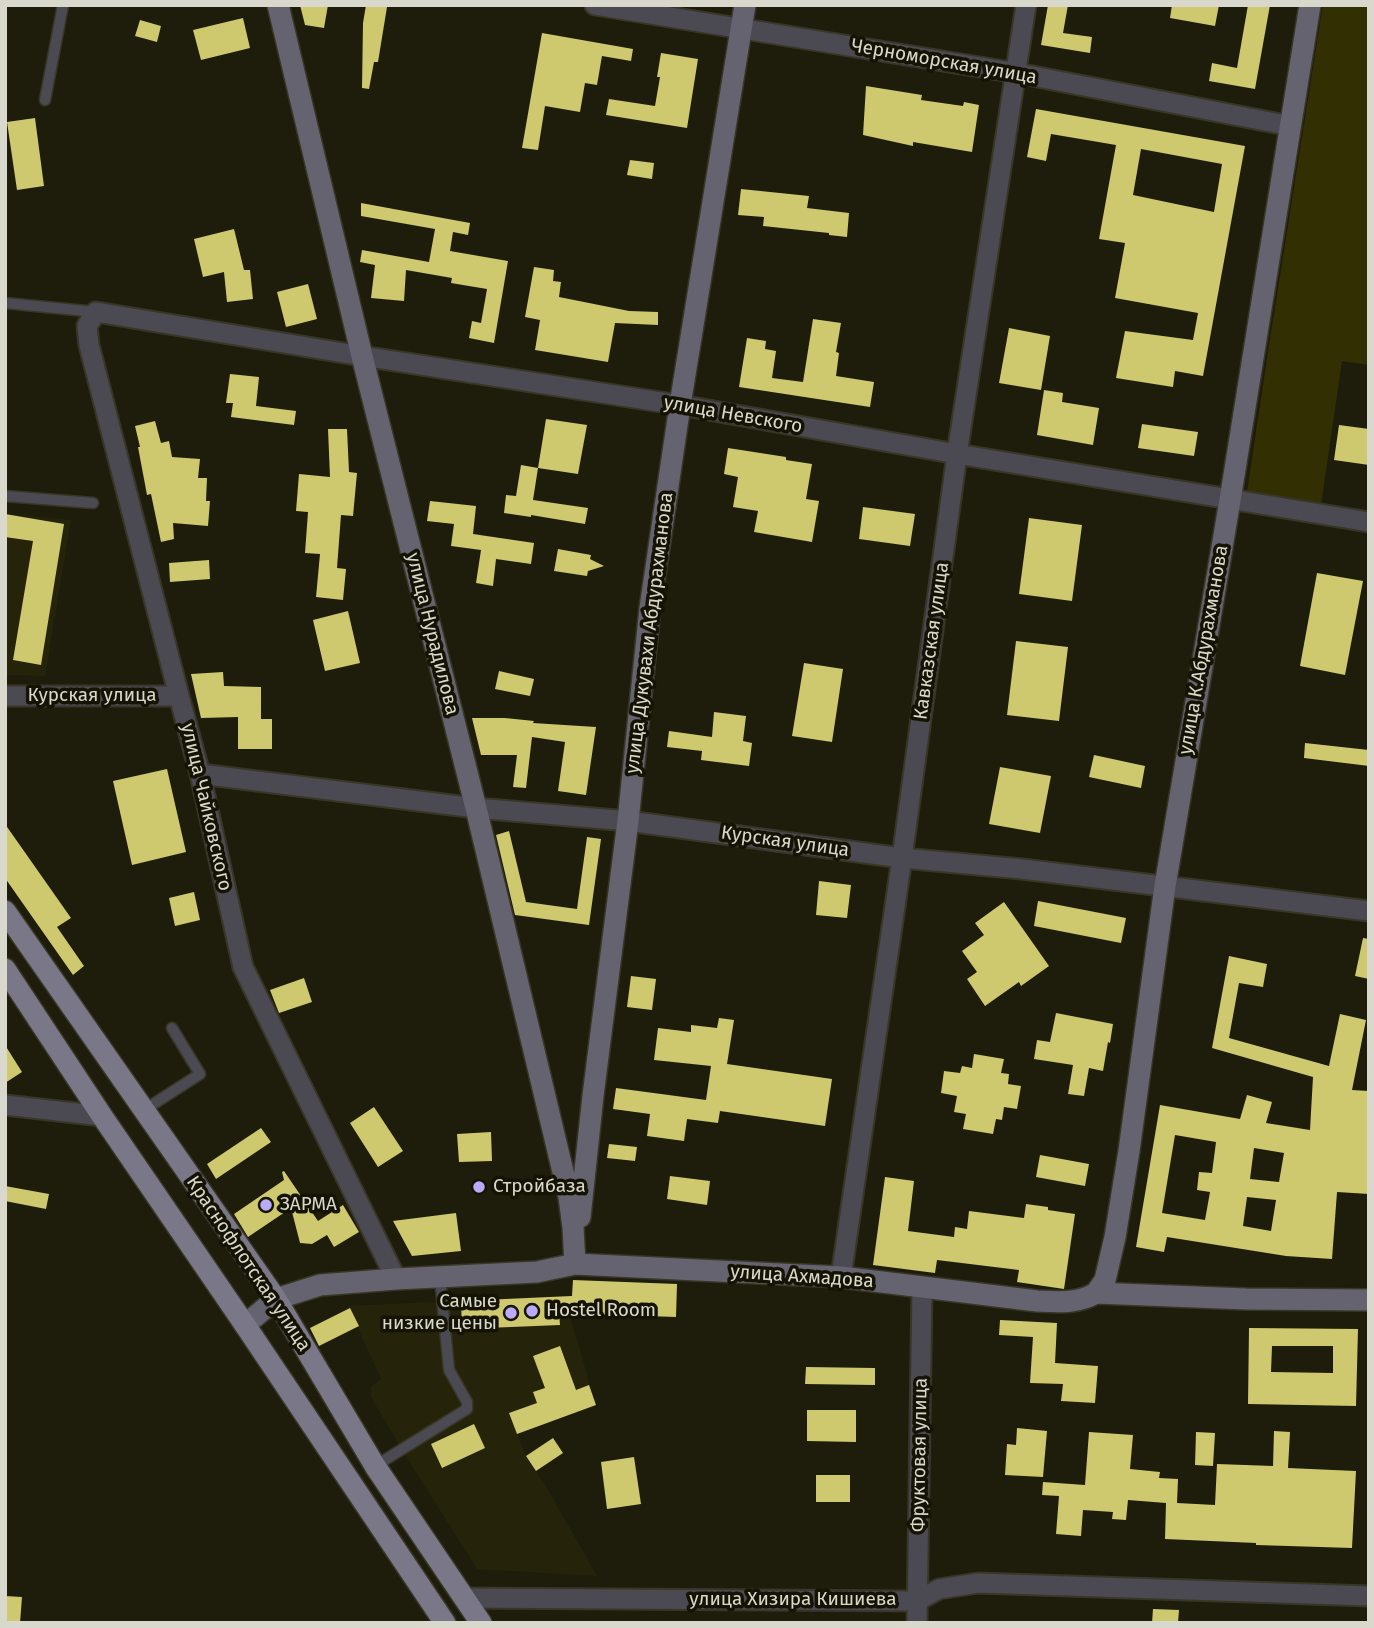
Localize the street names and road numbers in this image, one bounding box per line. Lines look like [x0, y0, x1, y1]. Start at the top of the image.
street label: Черноморская улица [849, 34, 1039, 90]
street label: улица Невского [662, 392, 804, 438]
street label: улица Дукувахи Абдурахманова [621, 491, 679, 775]
street label: улица К.Абдурахманова [1174, 543, 1234, 757]
street label: улица Нурадилова [401, 550, 463, 718]
street label: Кавказская улица [910, 561, 954, 721]
street label: Курская улица [27, 685, 157, 707]
street label: улица Чайковского [176, 721, 236, 893]
street label: Курская улица [719, 822, 851, 862]
street label: Краснофлотская улица [181, 1172, 315, 1356]
street label: улица Ахмадова [730, 1261, 874, 1293]
street label: Фруктовая улица [907, 1378, 933, 1532]
street label: улица Хизира Кишиева [689, 1589, 897, 1611]

